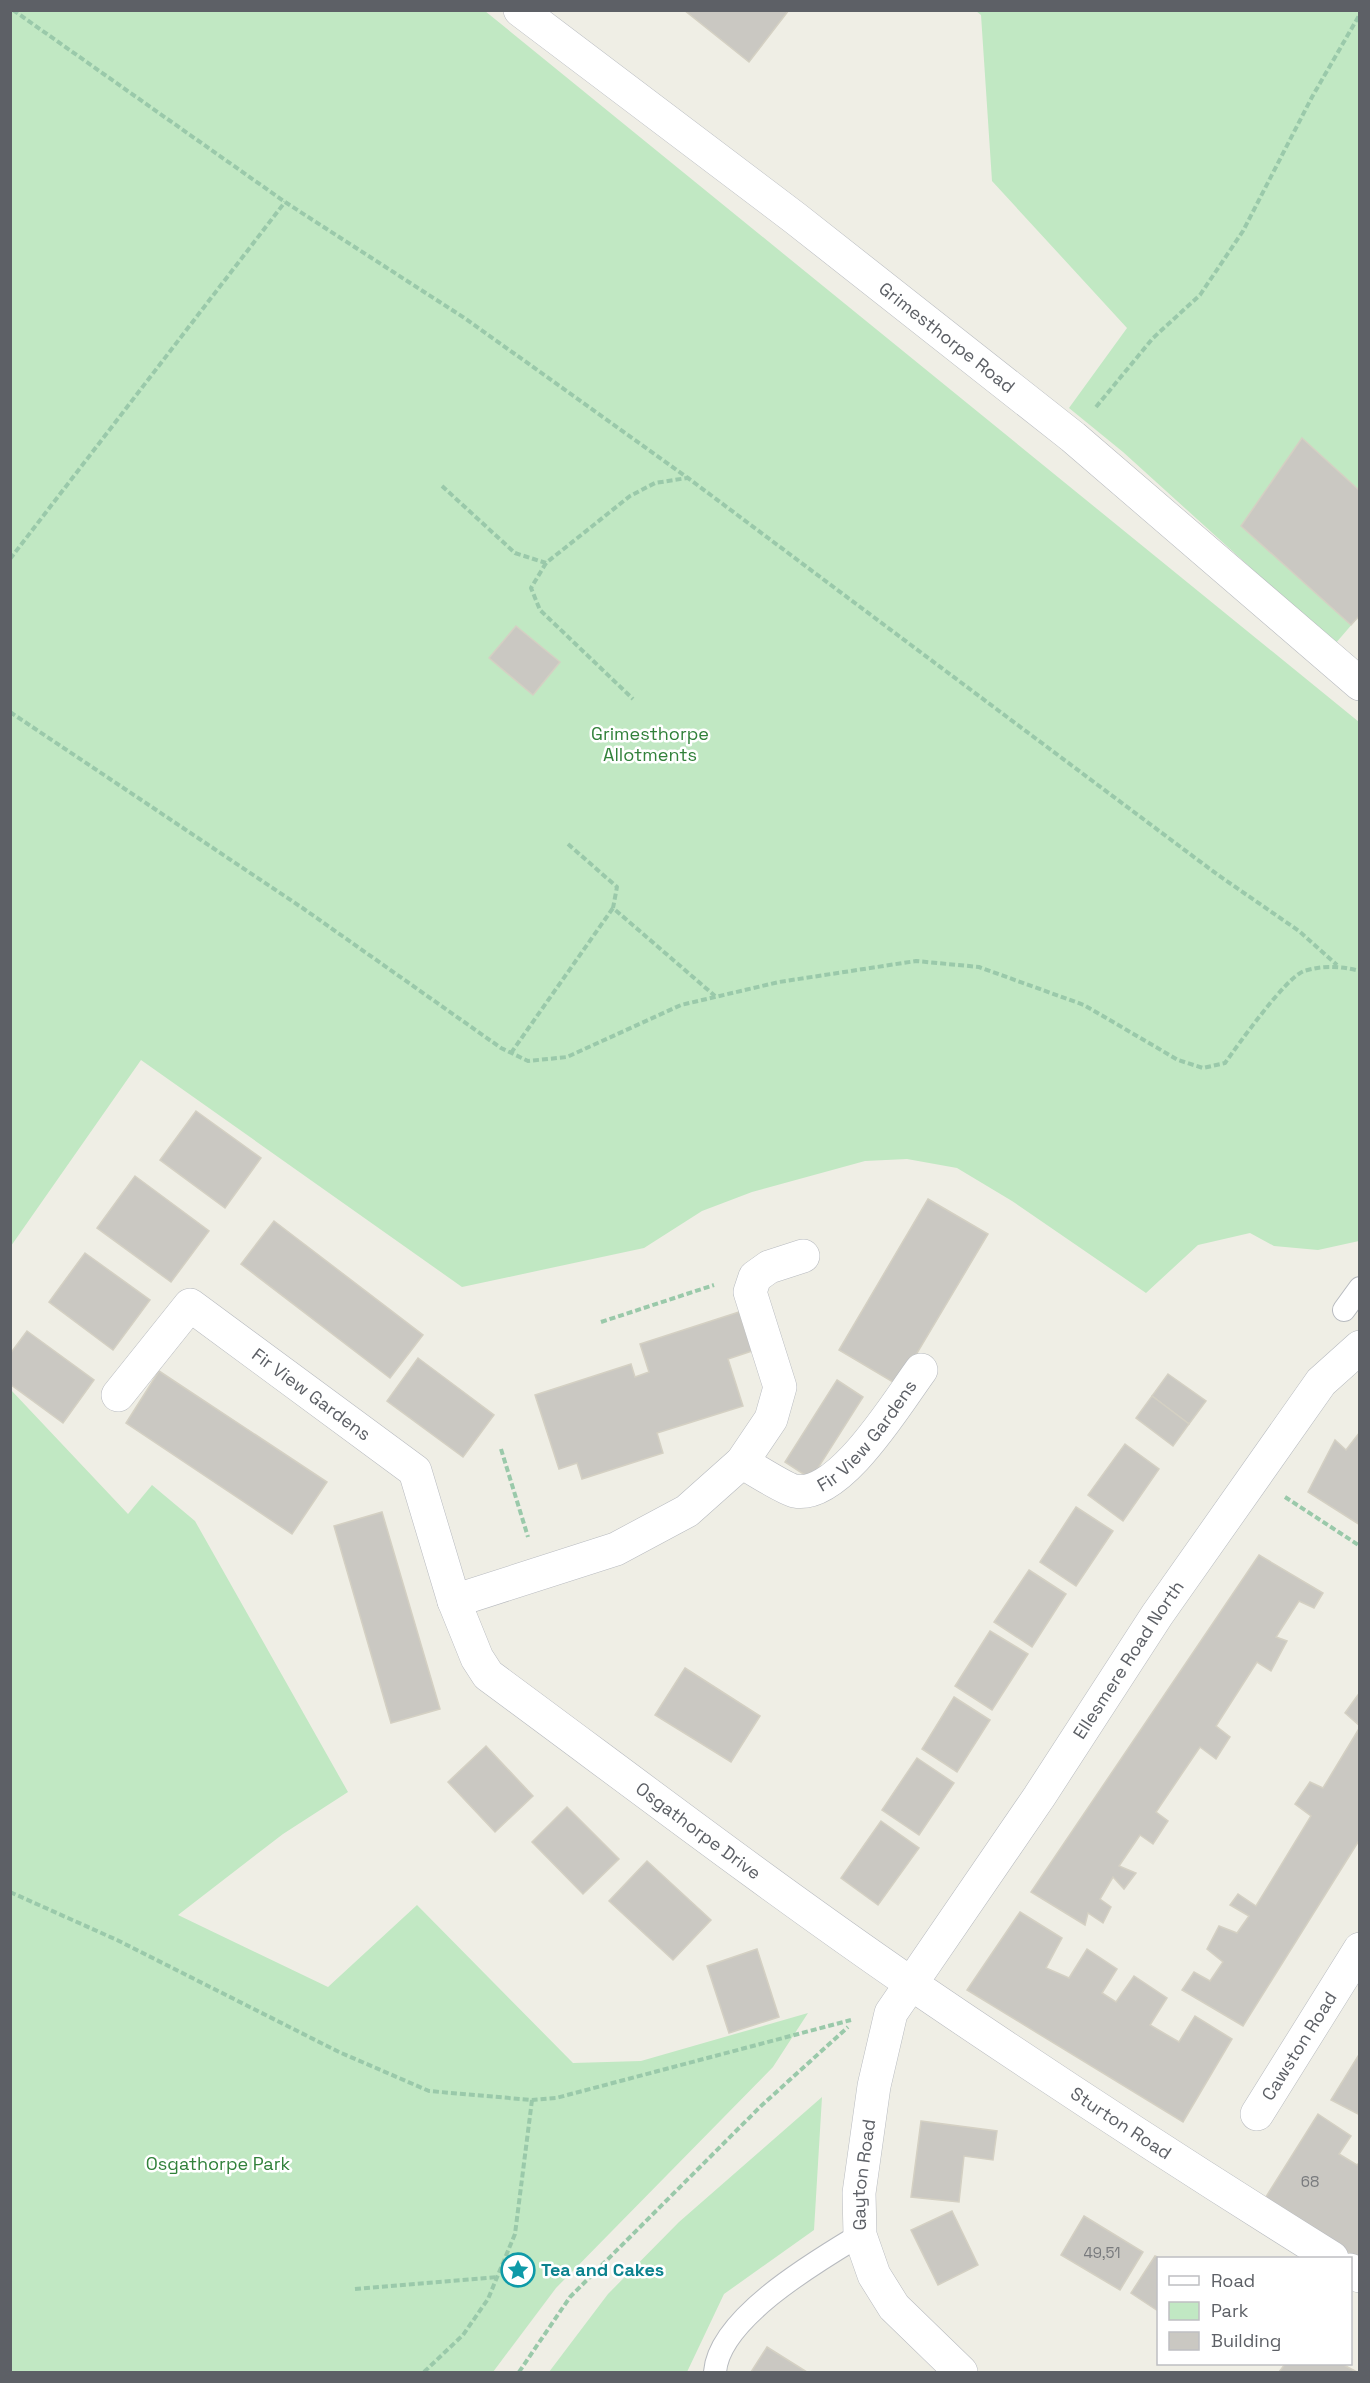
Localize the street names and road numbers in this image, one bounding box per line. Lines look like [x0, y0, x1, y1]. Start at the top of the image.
street label: Grimesthorpe Road [874, 276, 1020, 398]
street label: Fir View Gardens [248, 1343, 376, 1445]
street label: Fir View Gardens [813, 1375, 922, 1497]
street label: Ellesmere Road North [1068, 1576, 1189, 1743]
street label: Osgathorpe Drive [631, 1777, 766, 1884]
street label: Cawston Road [1256, 1987, 1342, 2105]
street label: Sturton Road [1066, 2082, 1176, 2164]
street label: Gayton Road [847, 2118, 880, 2231]

